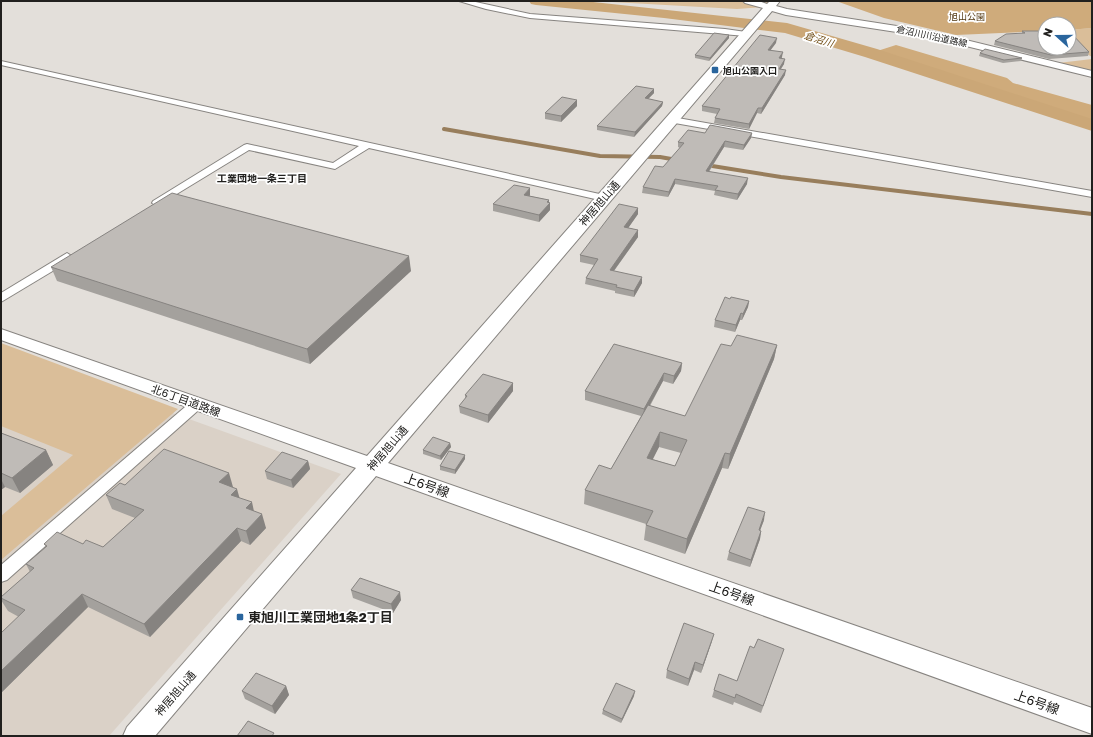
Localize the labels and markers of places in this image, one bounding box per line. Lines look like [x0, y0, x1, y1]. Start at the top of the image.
marker: 旭山公園入口 [710, 65, 720, 75]
place label: 旭山公園入口 [722, 65, 777, 76]
place label: 東旭川工業団地1条2丁目 [248, 609, 393, 625]
marker: 東旭川工業団地1条2丁目 [235, 612, 245, 622]

